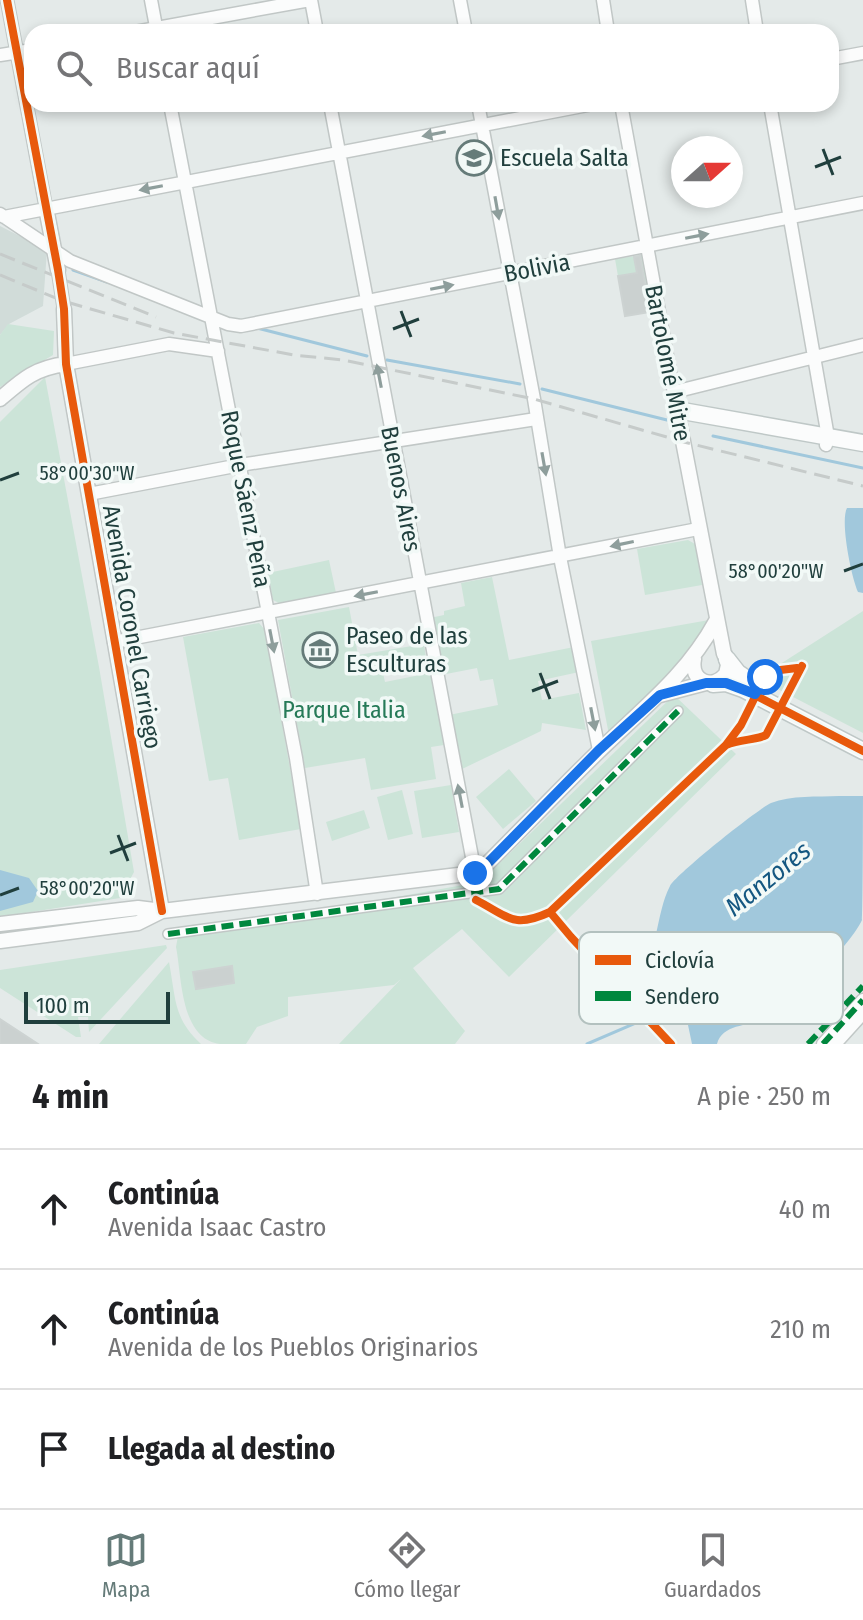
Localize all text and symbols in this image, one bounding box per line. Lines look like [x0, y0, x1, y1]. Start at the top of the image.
search box [24, 24, 839, 112]
icon: search [52, 46, 96, 90]
text: Buscar aquí [116, 50, 260, 86]
one-way arrow [421, 129, 446, 141]
north arrow [671, 136, 743, 208]
school or university icon: Escuela Salta [455, 139, 493, 177]
place label: Escuela Salta [500, 144, 629, 172]
one-way arrow [139, 183, 164, 195]
one-way arrow [491, 196, 503, 221]
one-way arrow [685, 230, 710, 242]
street label: Bolivia [502, 248, 572, 288]
one-way arrow [430, 280, 455, 293]
street label: Bartolomé Mitre [639, 282, 697, 444]
one-way arrow [373, 363, 385, 388]
street label: Roque Sáenz Peña [215, 408, 277, 590]
street label: Buenos Aires [375, 424, 427, 554]
one-way arrow [538, 452, 551, 477]
text: 58°00'30"W [39, 461, 135, 485]
street label: Avenida Coronel Carriego [97, 503, 167, 751]
one-way arrow [609, 539, 634, 551]
text: 58°00'20"W [729, 559, 823, 583]
one-way arrow [354, 588, 379, 600]
place label: Paseo de las Esculturas [346, 622, 468, 678]
one-way arrow [267, 628, 279, 653]
museum icon: Paseo de las Esculturas [301, 631, 339, 669]
route start [747, 659, 783, 695]
park label: Parque Italia [282, 696, 406, 724]
one-way arrow [587, 707, 600, 732]
one-way arrow [453, 784, 466, 809]
water label: Manzores [719, 835, 817, 923]
route end [457, 855, 493, 891]
text: 58°00'20"W [40, 876, 134, 900]
legend [579, 932, 843, 1024]
text: Ciclovía [645, 947, 714, 974]
text: Sendero [645, 983, 720, 1010]
scale bar [24, 988, 170, 1024]
text: 100 m [36, 992, 90, 1019]
text: 4 min [32, 1076, 109, 1117]
text: A pie · 250 m [697, 1081, 831, 1112]
text: Continúa [108, 1176, 219, 1212]
icon: ahead [32, 1187, 76, 1231]
text: 40 m [779, 1194, 831, 1225]
text: Avenida Isaac Castro [108, 1212, 326, 1243]
text: Continúa [108, 1296, 219, 1332]
icon: ahead [32, 1307, 76, 1351]
text: 210 m [770, 1314, 831, 1345]
text: Avenida de los Pueblos Originarios [108, 1332, 478, 1363]
icon: arrive [32, 1427, 76, 1471]
text: Llegada al destino [108, 1431, 335, 1467]
tab: Mapa [102, 1528, 150, 1603]
tab: Cómo llegar [354, 1528, 461, 1603]
tab: Guardados [664, 1528, 761, 1603]

